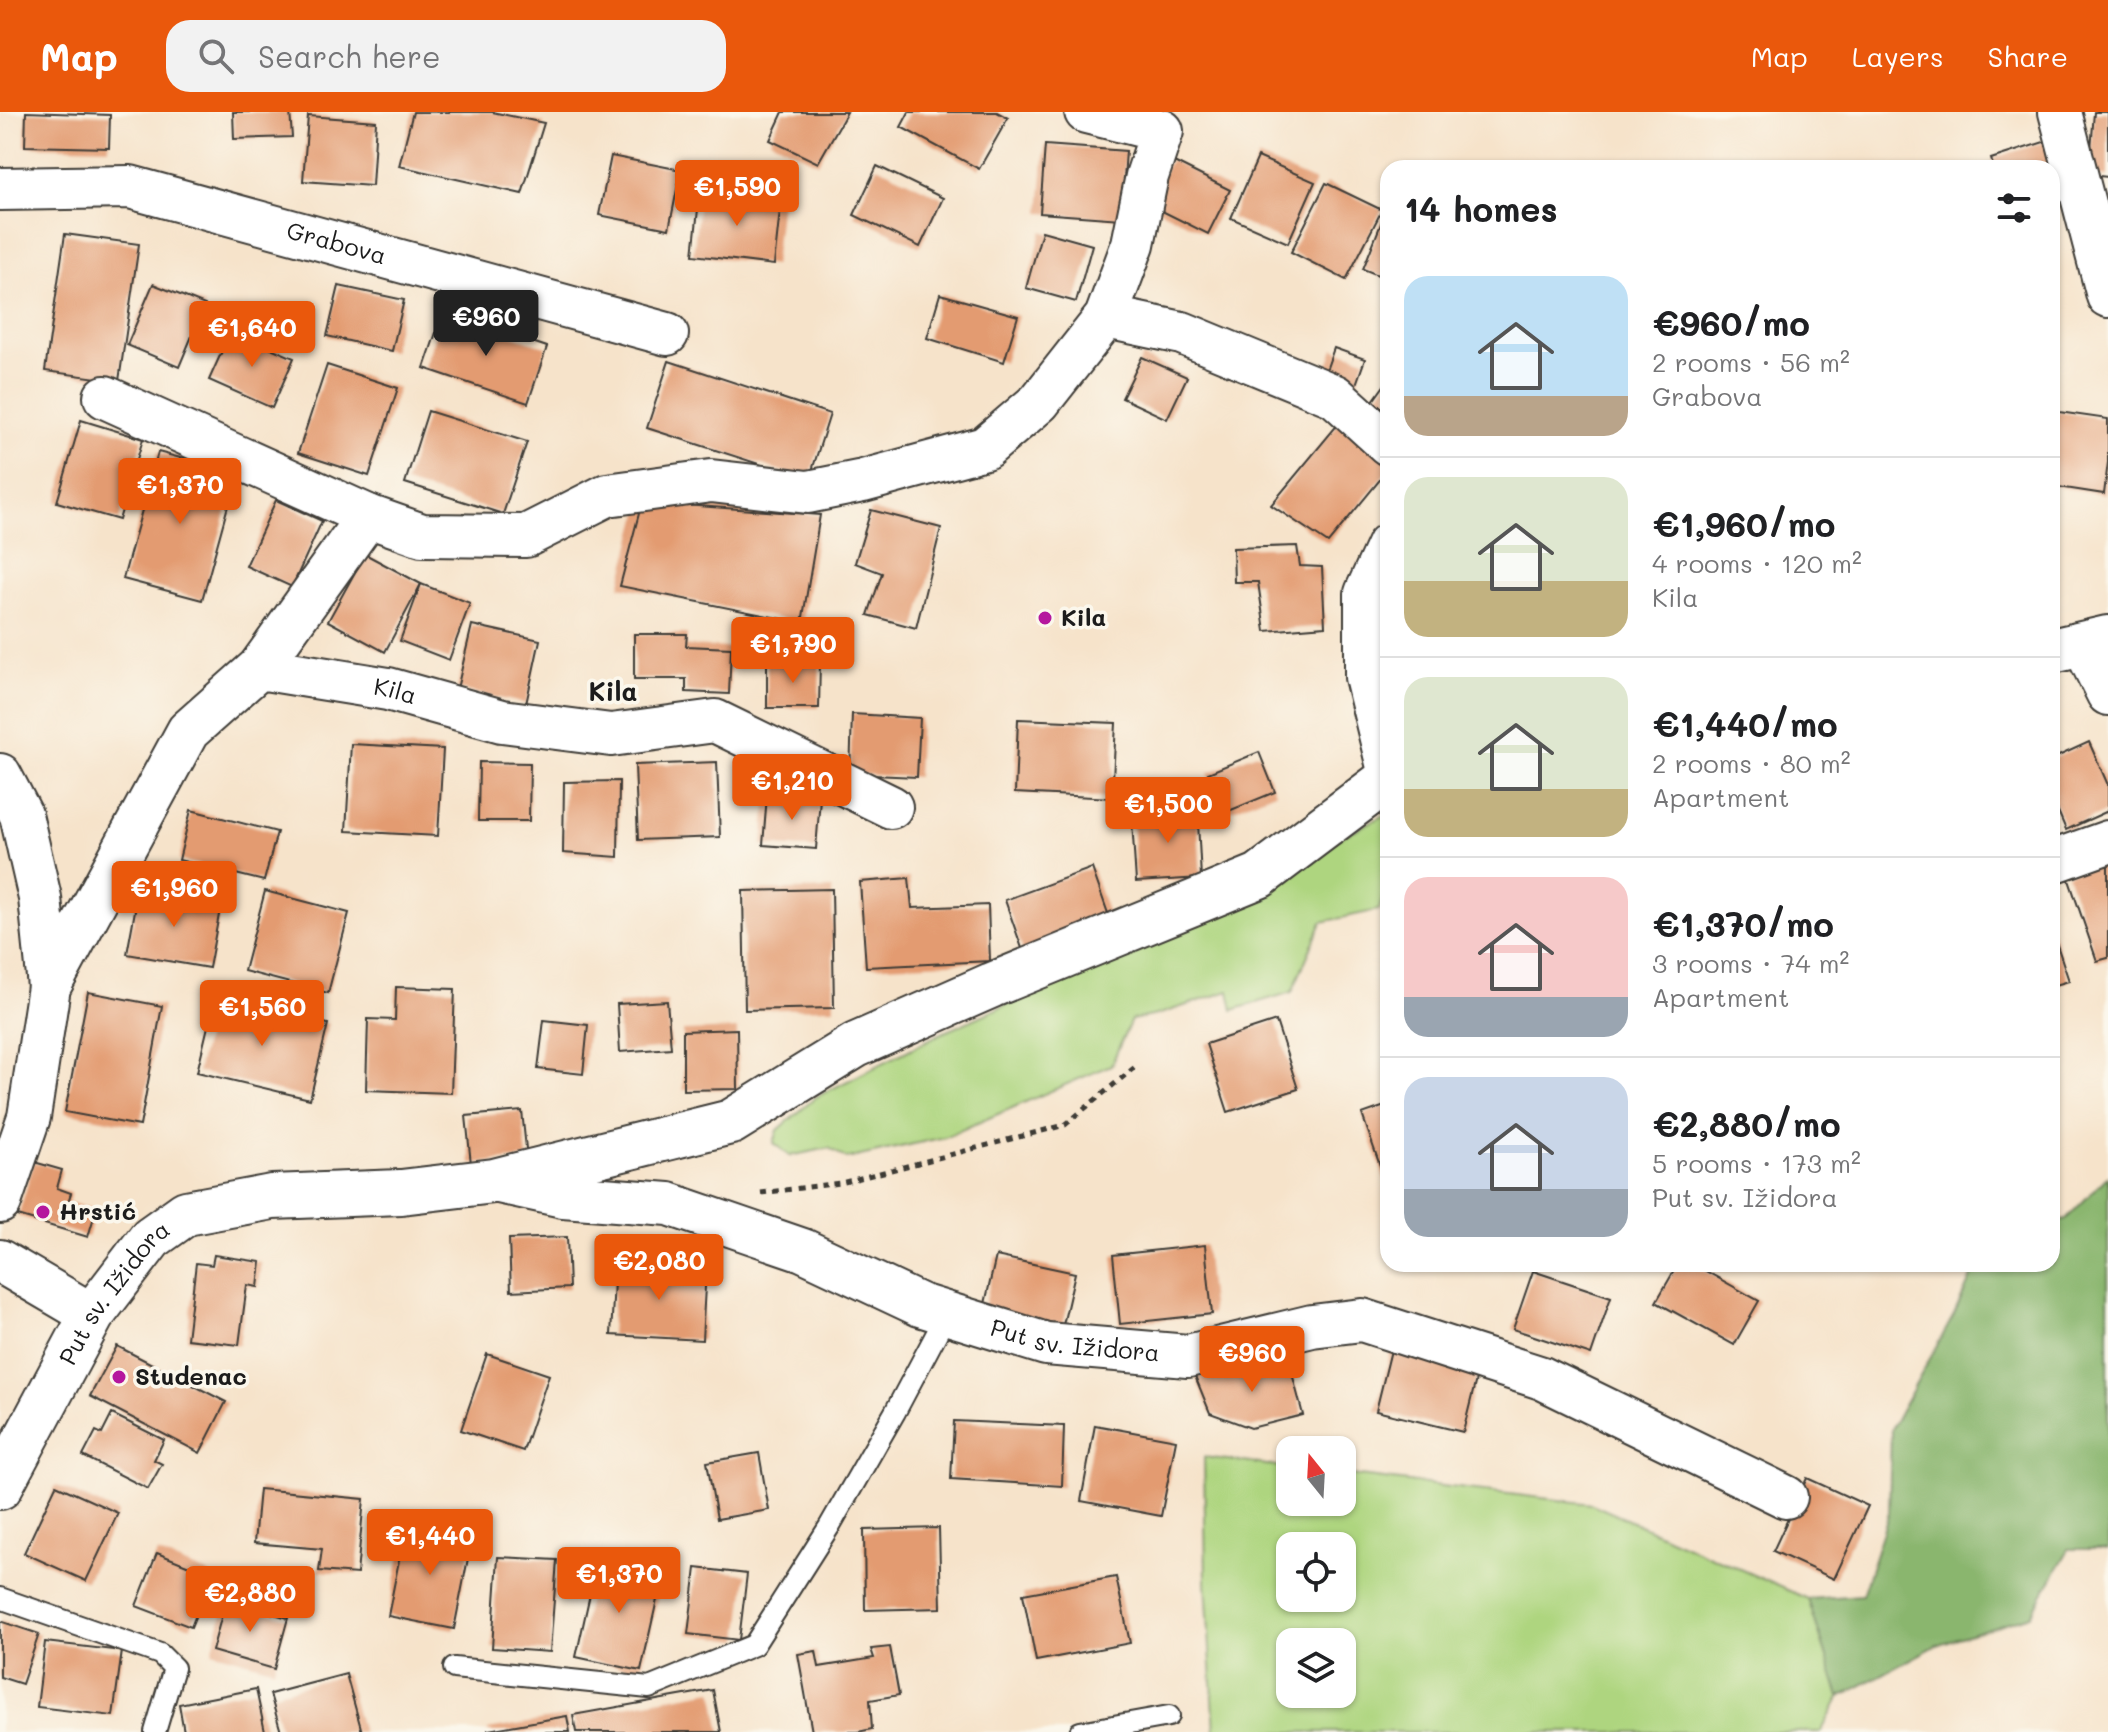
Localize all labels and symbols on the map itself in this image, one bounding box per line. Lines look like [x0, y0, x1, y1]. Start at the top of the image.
pin: €1,590 [672, 160, 802, 228]
street label: Grabova [284, 214, 390, 270]
pin: €960 [439, 290, 533, 358]
pin: €1,640 [187, 301, 317, 369]
pin: €1,370 [115, 458, 245, 526]
place label: Kila [1061, 601, 1106, 632]
marker: Kila [1036, 609, 1054, 627]
pin: €1,790 [728, 617, 858, 685]
street label: Kila [372, 670, 420, 710]
district label: Kila [589, 674, 637, 708]
pin: €1,210 [727, 754, 857, 822]
pin: €1,500 [1103, 777, 1233, 845]
pin: €1,960 [109, 861, 239, 929]
pin: €1,560 [197, 980, 327, 1048]
place label: Hrstić [59, 1195, 136, 1226]
marker: Hrstić [34, 1203, 52, 1221]
street label: Put sv. Ižidora [51, 1213, 175, 1370]
pin: €2,080 [594, 1234, 724, 1302]
street label: Put sv. Ižidora [987, 1311, 1161, 1368]
pin: €960 [1205, 1326, 1299, 1394]
place label: Studenac [135, 1360, 247, 1391]
marker: Studenac [110, 1368, 128, 1386]
north arrow [1276, 1436, 1356, 1516]
pin: €1,440 [365, 1509, 495, 1577]
pin: €1,370 [554, 1547, 684, 1615]
pin: €2,880 [185, 1566, 315, 1634]

